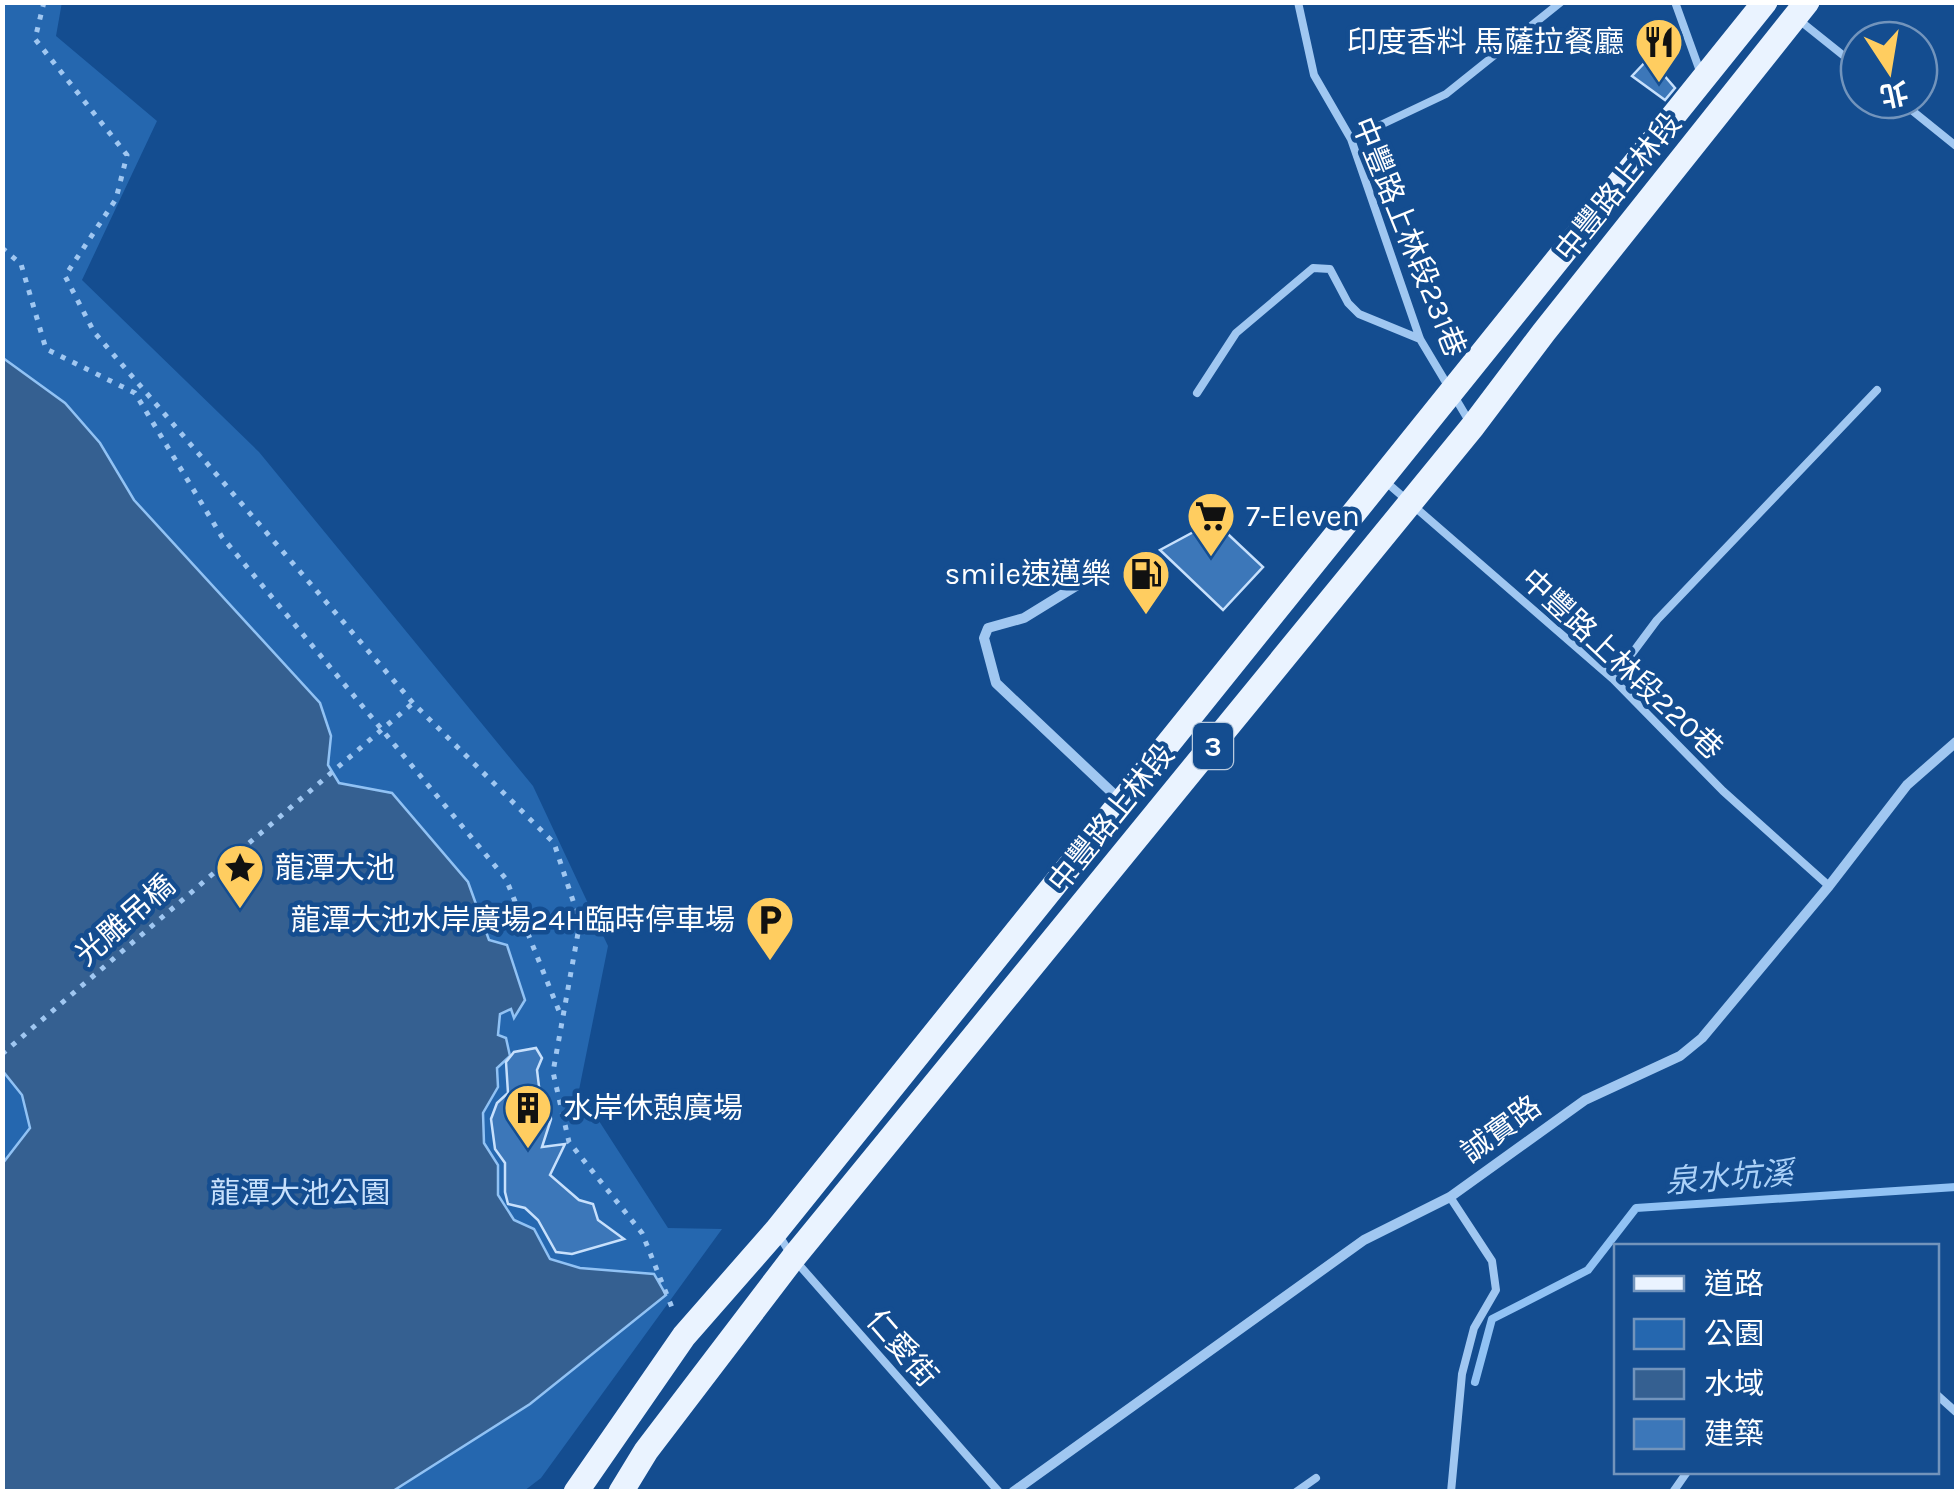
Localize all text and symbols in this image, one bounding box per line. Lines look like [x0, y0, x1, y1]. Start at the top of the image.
restaurant icon: 印度香料 馬薩拉餐廳 [1633, 16, 1685, 84]
north arrow [1839, 20, 1939, 120]
place label: 印度香料 馬薩拉餐廳 [1347, 24, 1624, 60]
text: 北 [1877, 75, 1911, 113]
street label: 中豐路上林段 [1547, 106, 1689, 268]
street label: 中豐路上林段231巷 [1345, 112, 1473, 362]
supermarket icon: 7-Eleven [1185, 490, 1237, 558]
place label: 7-Eleven [1246, 498, 1360, 534]
fuel station icon: smile速邁樂 [1120, 548, 1172, 616]
place label: smile速邁樂 [944, 556, 1111, 592]
street label: 中豐路上林段220巷 [1514, 561, 1730, 767]
road number: 3 [1193, 723, 1233, 769]
street label: 中豐路上林段 [1040, 737, 1182, 899]
place icon: 龍潭大池 [214, 842, 266, 910]
place label: 龍潭大池 [275, 850, 395, 886]
street label: 光雕吊橋 [68, 867, 182, 973]
parking icon: 龍潭大池水岸廣場24H臨時停車場 [744, 894, 796, 962]
place label: 龍潭大池水岸廣場24H臨時停車場 [291, 902, 735, 938]
building icon: 水岸休憩廣場 [502, 1082, 554, 1150]
street label: 誠實路 [1454, 1088, 1548, 1170]
place label: 水岸休憩廣場 [563, 1090, 743, 1126]
water label: 泉水坑溪 [1664, 1154, 1798, 1200]
park label: 龍潭大池公園 [210, 1175, 390, 1211]
legend [1614, 1244, 1939, 1474]
text: 道路 [1704, 1266, 1764, 1302]
street label: 仁愛街 [859, 1302, 945, 1394]
text: 公園 [1704, 1316, 1764, 1352]
text: 水域 [1704, 1366, 1764, 1402]
text: 建築 [1704, 1416, 1764, 1452]

